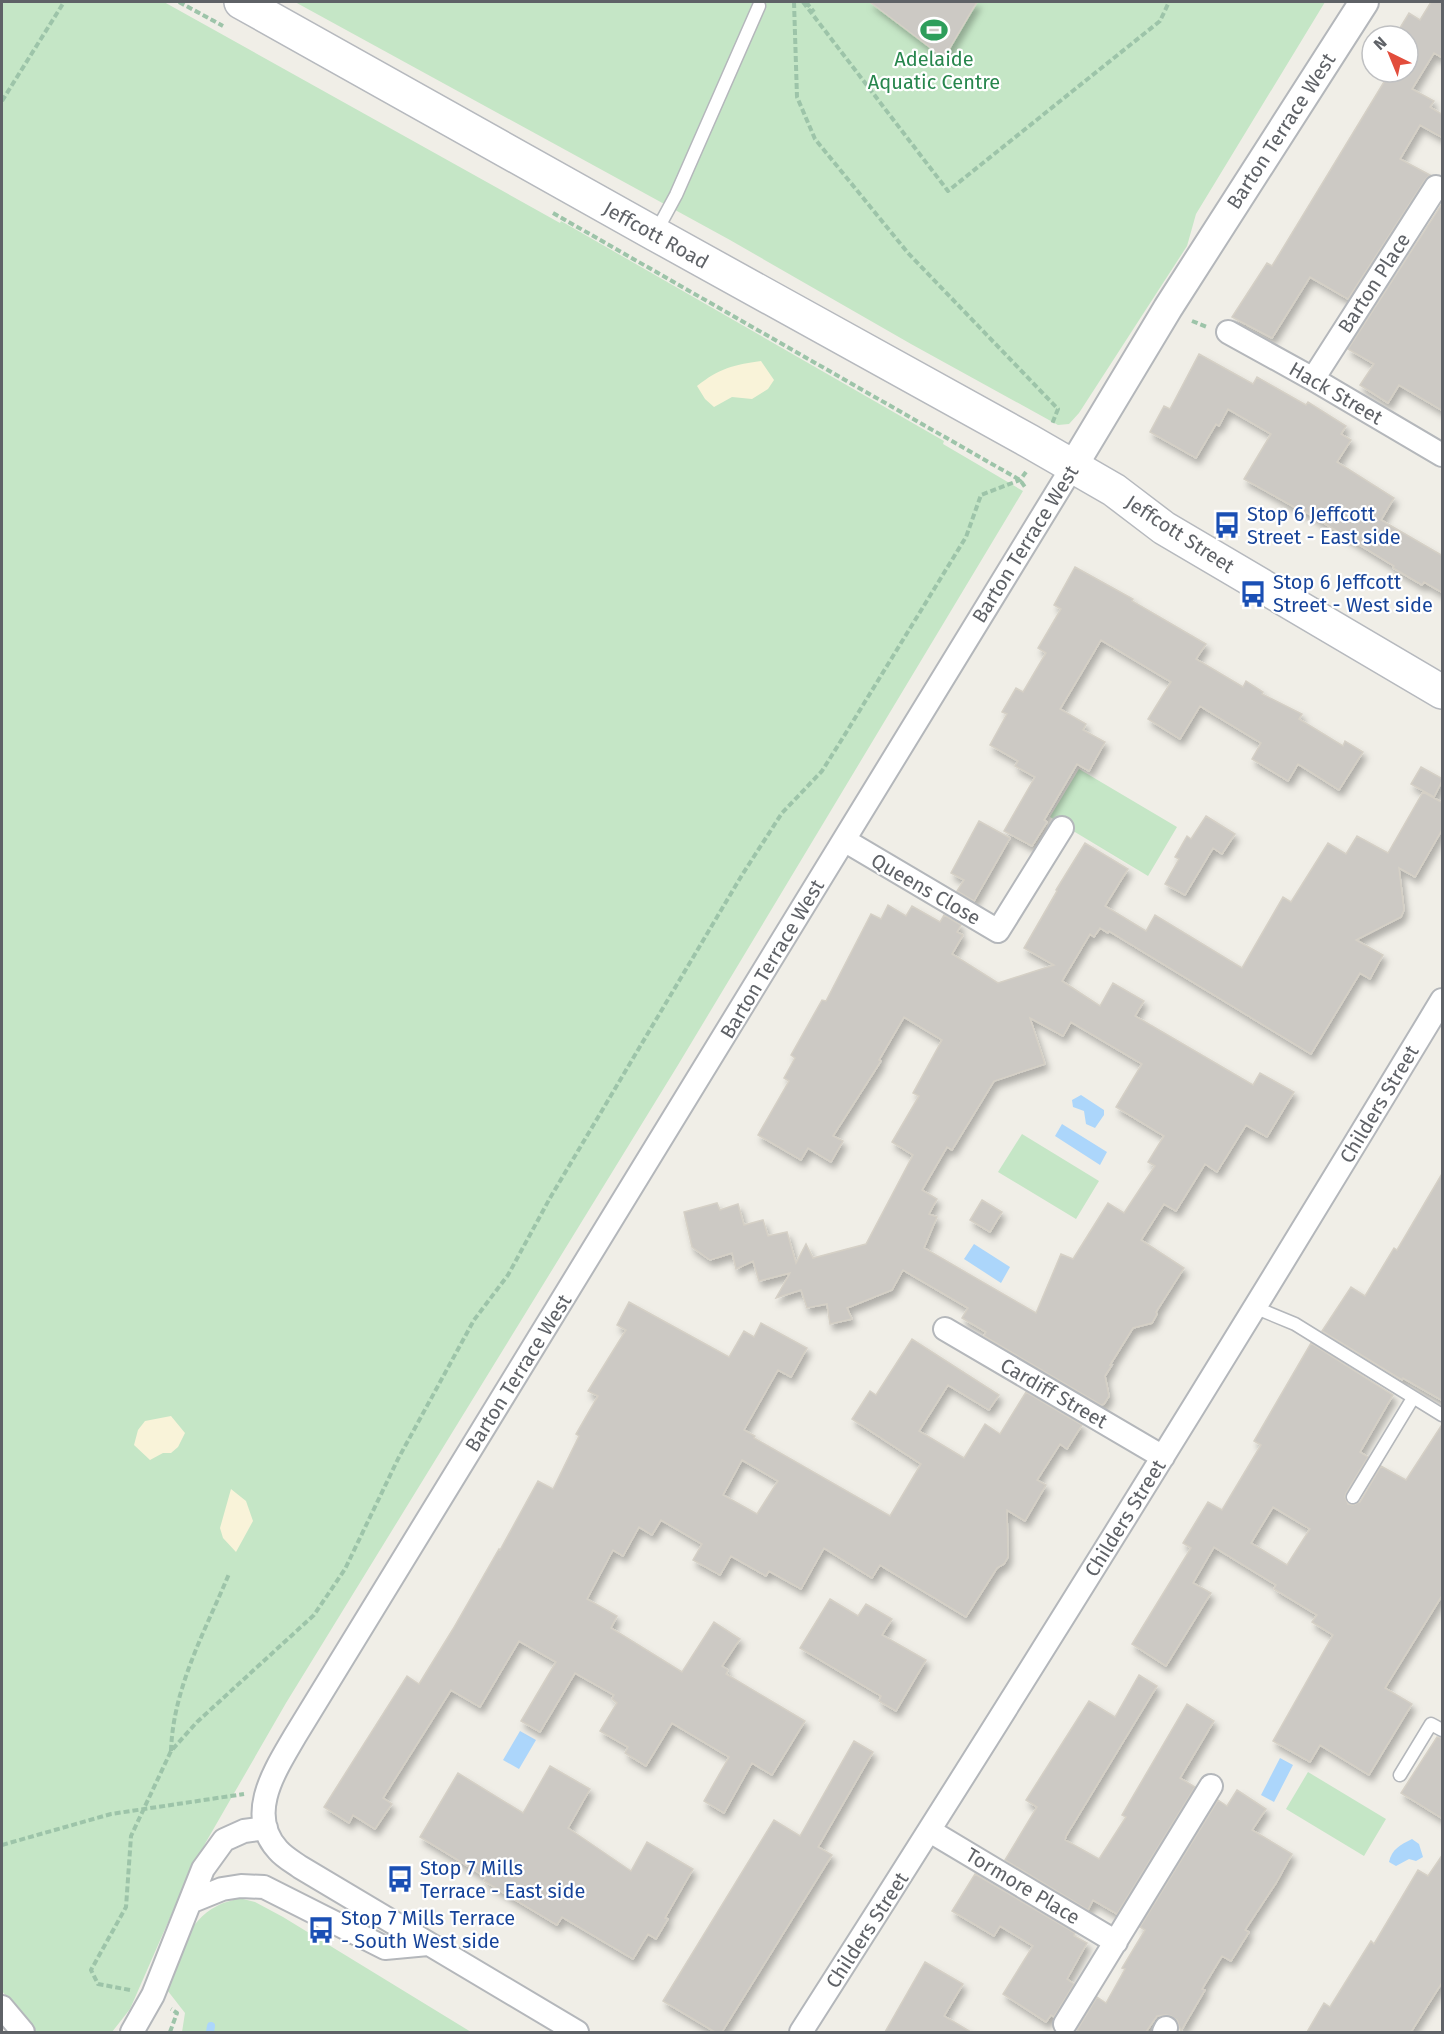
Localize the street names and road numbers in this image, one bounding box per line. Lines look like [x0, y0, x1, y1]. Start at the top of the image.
street label: Barton Terrace West [1222, 48, 1341, 214]
street label: Jeffcott Road [599, 196, 713, 274]
street label: Barton Place [1333, 228, 1415, 338]
street label: Hack Street [1285, 357, 1388, 430]
street label: Barton Terrace West [967, 460, 1084, 627]
street label: Jeffcott Street [1121, 490, 1240, 579]
street label: Queens Close [867, 848, 985, 930]
street label: Barton Terrace West [715, 874, 829, 1043]
street label: Childers Street [1334, 1040, 1424, 1167]
street label: Barton Terrace West [460, 1289, 577, 1456]
street label: Cardiff Street [996, 1353, 1112, 1434]
street label: Childers Street [1080, 1454, 1171, 1581]
street label: Tormore Place [962, 1843, 1084, 1929]
street label: Childers Street [821, 1867, 914, 1992]

